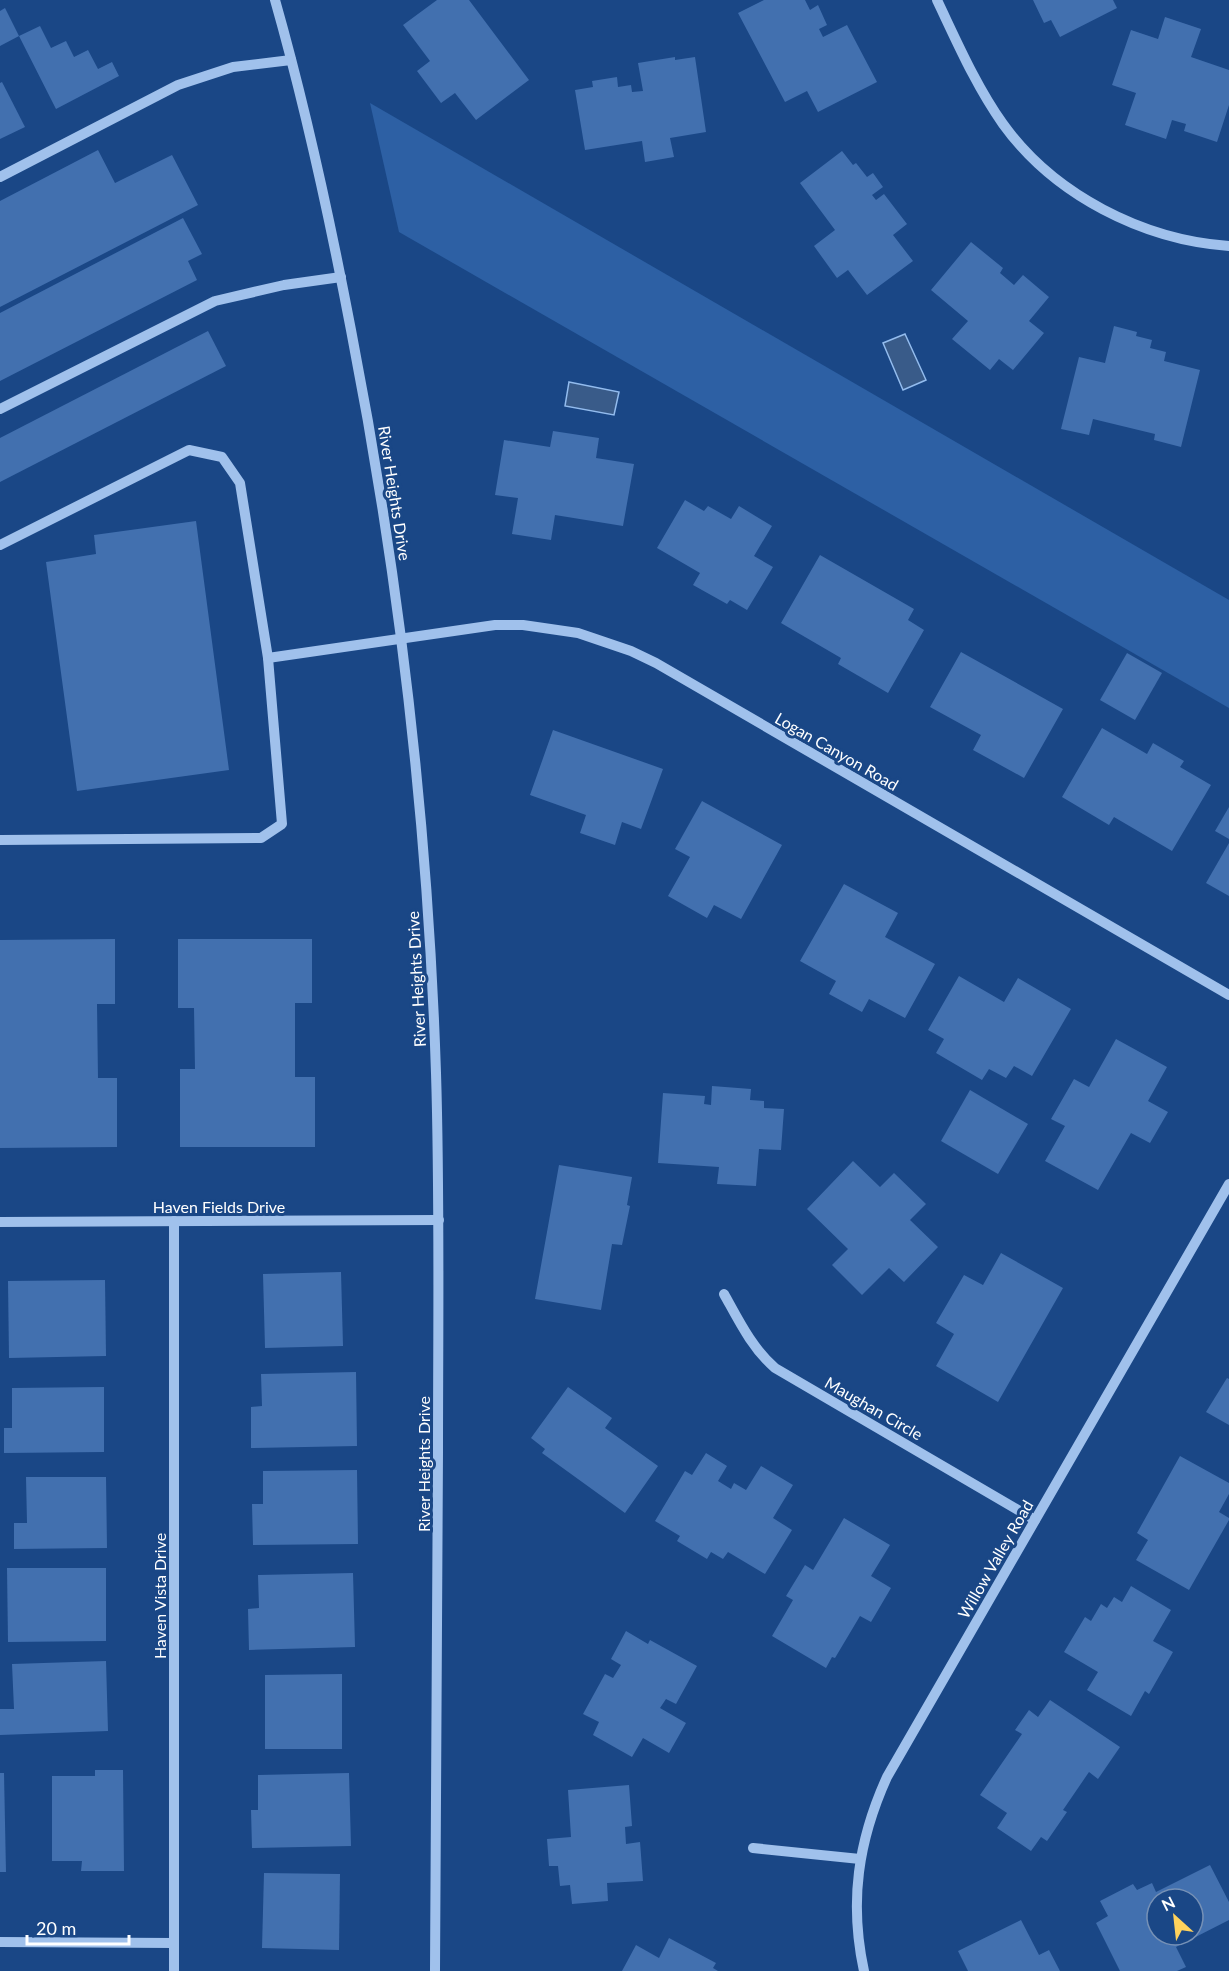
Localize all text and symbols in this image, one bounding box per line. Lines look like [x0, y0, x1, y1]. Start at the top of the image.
street label: River Heights Drive [375, 424, 415, 562]
street label: Logan Canyon Road [772, 708, 902, 794]
street label: River Heights Drive [403, 911, 429, 1047]
street label: Haven Fields Drive [153, 1197, 285, 1216]
street label: Maughan Circle [822, 1372, 926, 1444]
street label: River Heights Drive [414, 1396, 433, 1532]
street label: Willow Valley Road [953, 1496, 1037, 1622]
street label: Haven Vista Drive [150, 1533, 169, 1659]
north arrow [1145, 1887, 1205, 1947]
text: N [1158, 1892, 1178, 1914]
scale bar [27, 1908, 129, 1946]
text: 20 m [36, 1917, 76, 1939]

